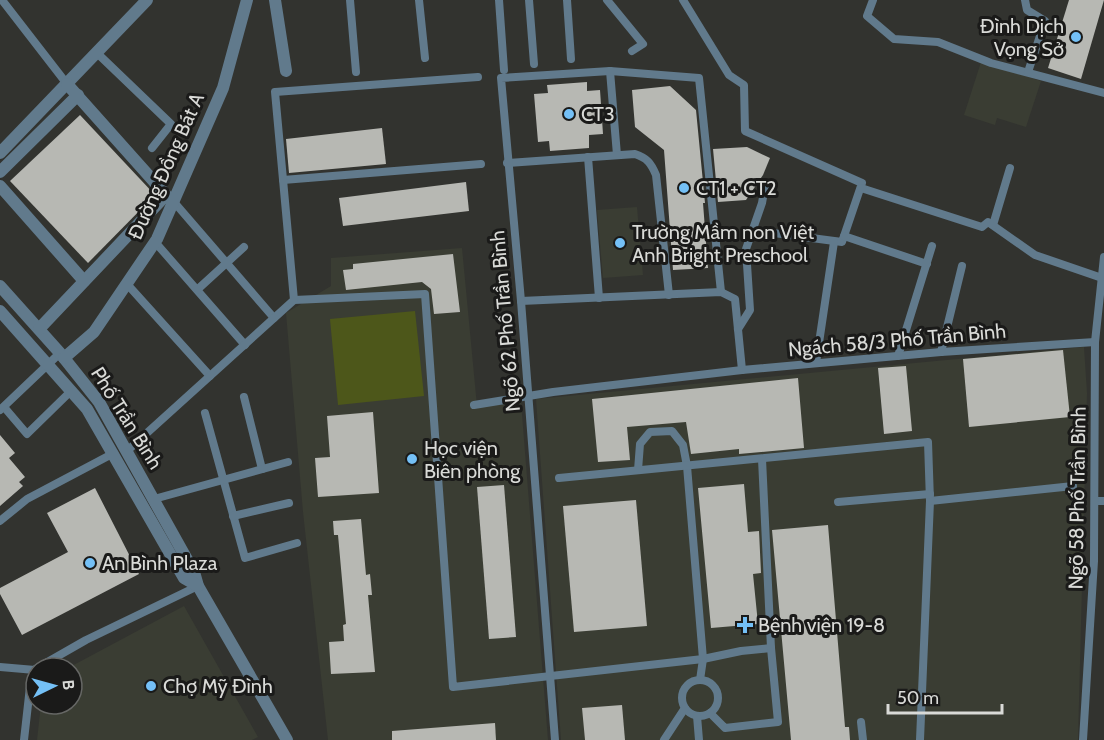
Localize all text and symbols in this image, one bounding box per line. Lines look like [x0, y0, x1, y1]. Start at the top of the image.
place label: Đình Dịch Vọng Sở [980, 14, 1064, 61]
marker: Đình Dịch Vọng Sở [1069, 30, 1083, 44]
street label: Đường Đồng Bát A [123, 88, 209, 243]
place label: CT3 [581, 102, 615, 126]
marker: CT3 [562, 107, 576, 121]
place label: CT1 + CT2 [696, 176, 777, 200]
marker: CT1 + CT2 [677, 181, 691, 195]
place label: Trường Mầm non Việt Anh Bright Preschool [632, 220, 815, 267]
street label: Ngõ 62 Phố Trần Bình [485, 229, 525, 413]
marker: Trường Mầm non Việt Anh Bright Preschool [613, 236, 627, 250]
street label: Ngách 58/3 Phố Trần Bình [787, 319, 1007, 361]
street label: Phố Trần Bình [86, 362, 168, 474]
street label: Ngõ 58 Phố Trần Bình [1063, 406, 1091, 590]
place label: Học viện Biên phòng [424, 436, 521, 483]
marker: Học viện Biên phòng [405, 452, 419, 466]
place label: An Bình Plaza [102, 551, 218, 575]
marker: An Bình Plaza [83, 556, 97, 570]
place label: Bệnh viện 19-8 [758, 613, 885, 637]
marker: Bệnh viện 19-8 [736, 616, 754, 634]
north arrow [24, 656, 84, 716]
place label: Chợ Mỹ Đình [163, 674, 273, 698]
scale bar [888, 677, 1002, 715]
text: B [59, 679, 78, 691]
marker: Chợ Mỹ Đình [144, 679, 158, 693]
text: 50 m [897, 687, 939, 709]

